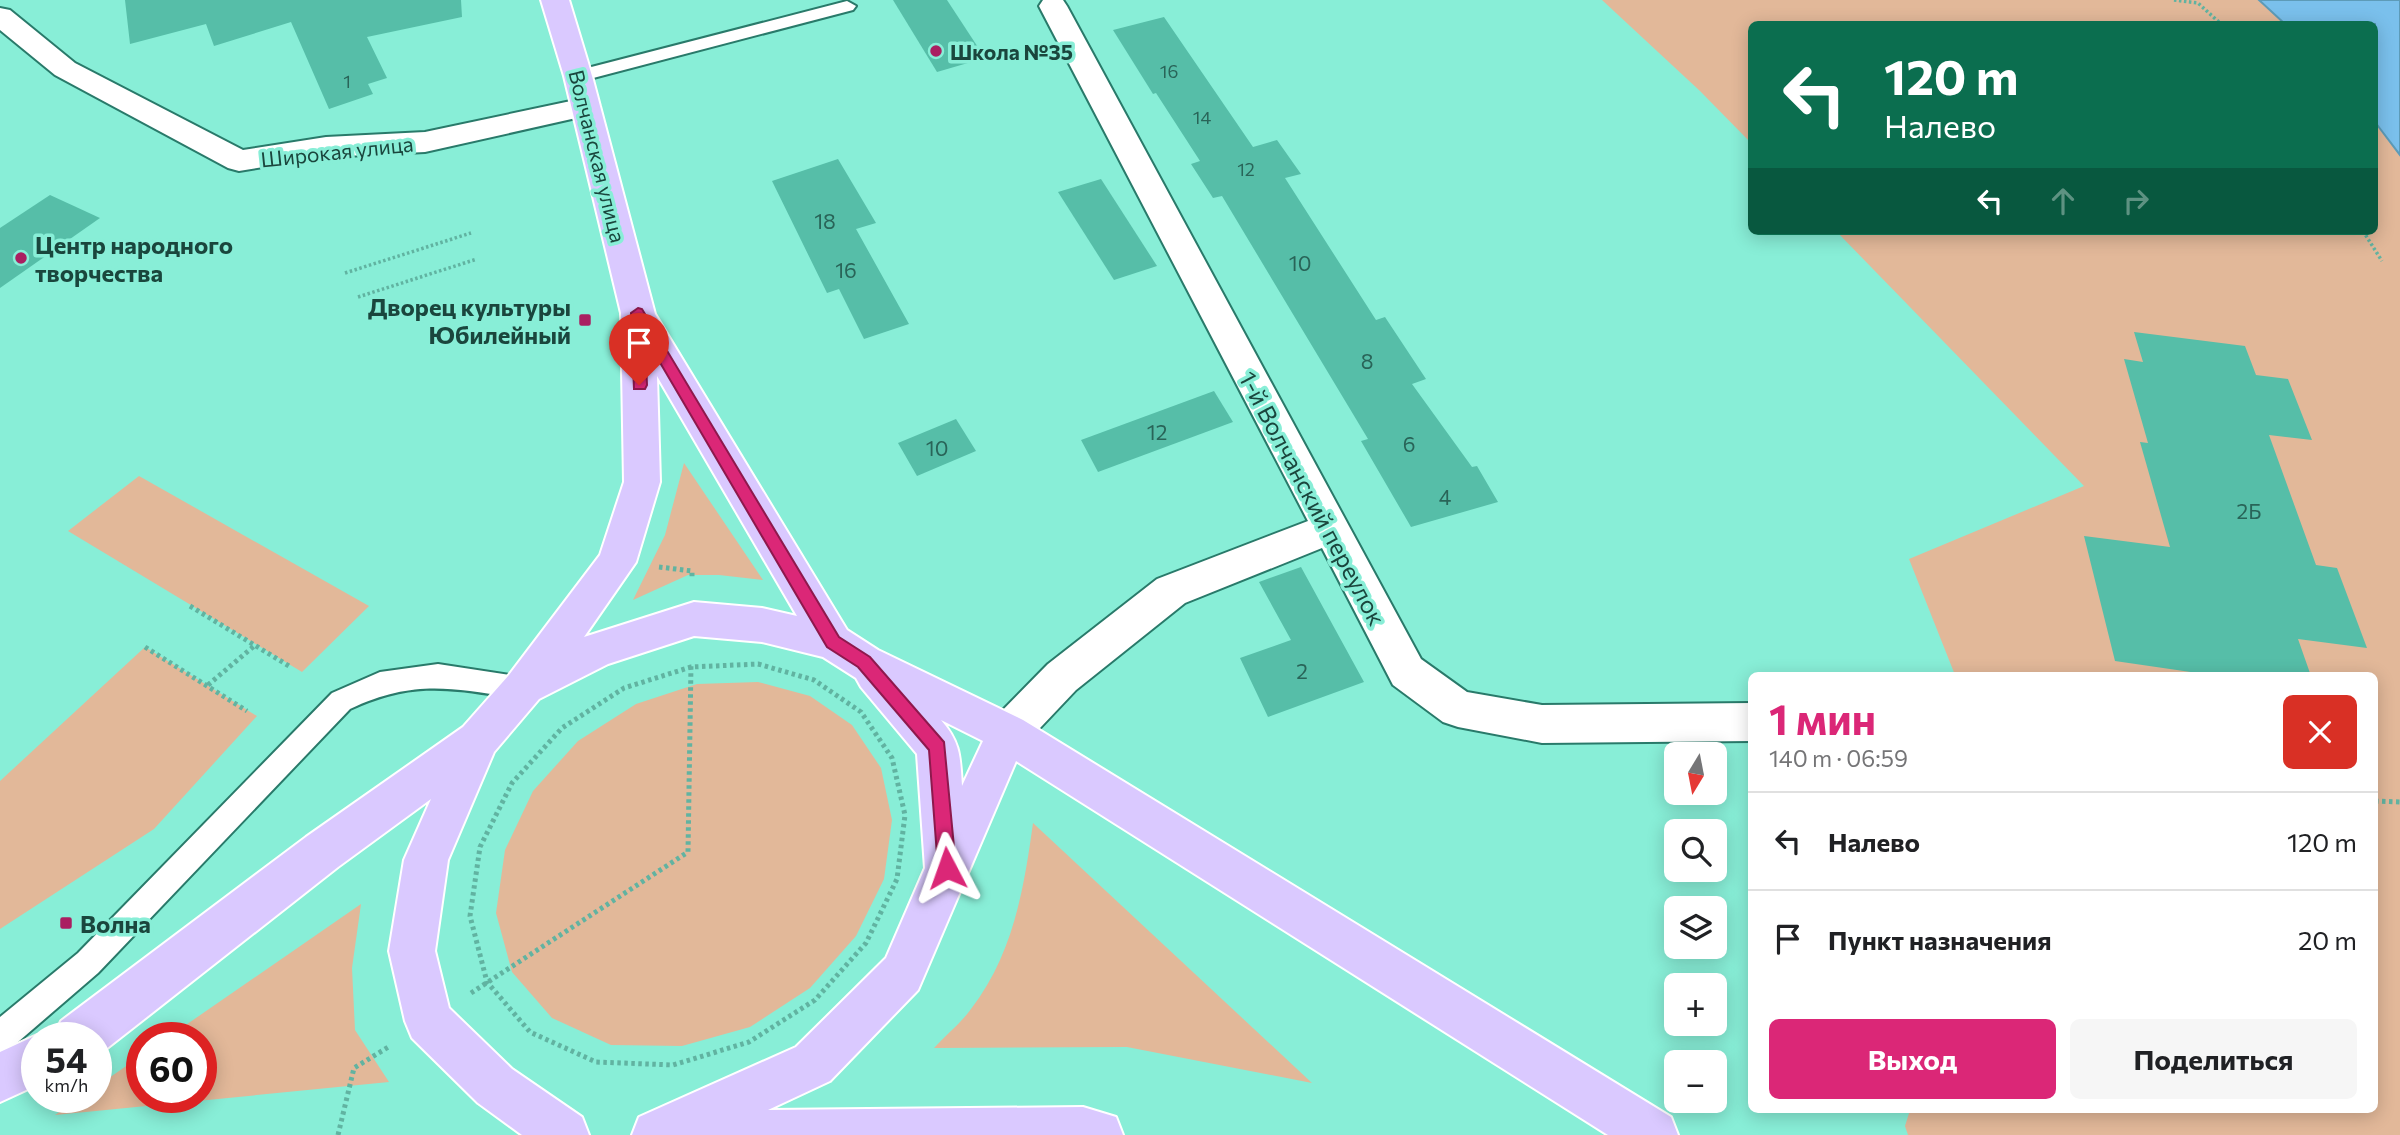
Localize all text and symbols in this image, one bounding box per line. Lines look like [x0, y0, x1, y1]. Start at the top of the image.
place label: Школа №35 [950, 39, 1073, 64]
marker: Школа №35 [928, 43, 944, 59]
text: 120 m [1884, 45, 2018, 105]
icon: left [1769, 49, 1860, 140]
house number: 16 [1160, 60, 1178, 82]
street label: Волчанская улица [564, 67, 632, 245]
house number: 1 [343, 70, 351, 92]
text: Налево [1884, 105, 1996, 145]
house number: 14 [1193, 106, 1211, 128]
street label: Широкая улица [259, 131, 415, 171]
house number: 12 [1237, 158, 1255, 180]
icon: left [1971, 182, 2009, 220]
icon: ahead [2044, 182, 2082, 220]
icon: right [2117, 182, 2155, 220]
house number: 18 [814, 208, 836, 233]
place label: Центр народного творчества [35, 230, 233, 287]
marker: Центр народного творчества [13, 250, 29, 266]
house number: 10 [1289, 250, 1311, 275]
house number: 16 [835, 257, 857, 282]
place label: Дворец культуры Юбилейный [368, 292, 571, 349]
marker: Дворец культуры Юбилейный [577, 312, 593, 328]
pin [609, 313, 669, 385]
icon: arrive [620, 324, 658, 362]
house number: 8 [1361, 348, 1373, 373]
street label: 1-й Волчанский переулок [1234, 366, 1392, 630]
house number: 12 [1147, 419, 1167, 444]
house number: 6 [1403, 431, 1415, 456]
house number: 10 [926, 435, 948, 460]
house number: 4 [1439, 484, 1452, 509]
house number: 2Б [2237, 498, 2261, 523]
house number: 2 [1296, 658, 1308, 683]
text: 1 мин [1769, 692, 1876, 744]
button: close [2283, 695, 2357, 769]
north arrow [1664, 742, 1727, 805]
map controls [1664, 742, 1727, 1113]
text: 140 m · 06:59 [1769, 744, 1908, 772]
button: search [1664, 819, 1727, 882]
icon: left [1769, 822, 1807, 860]
text: Налево [1828, 826, 1920, 857]
text: 120 m [2287, 826, 2357, 857]
position arrow [910, 831, 984, 905]
button: layers [1664, 896, 1727, 959]
place label: Волна [80, 909, 151, 938]
marker: Волна [58, 915, 74, 931]
icon: arrive [1769, 920, 1807, 958]
text: Пункт назначения [1828, 924, 2052, 955]
text: 20 m [2298, 924, 2357, 955]
button: + [1664, 973, 1727, 1036]
button: Выход [1769, 1019, 2056, 1099]
button: Поделиться [2070, 1019, 2357, 1099]
speed limit sign: 60 [126, 1022, 217, 1113]
text: 54 [46, 1037, 87, 1080]
button: − [1664, 1050, 1727, 1113]
text: km/h [45, 1074, 88, 1096]

